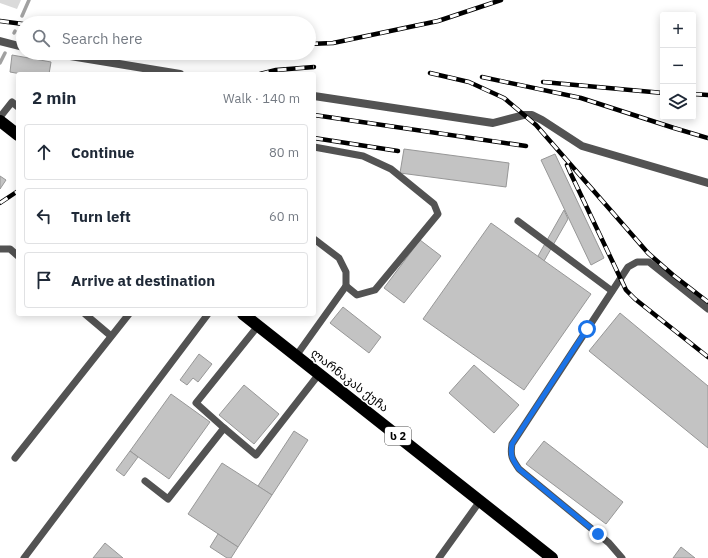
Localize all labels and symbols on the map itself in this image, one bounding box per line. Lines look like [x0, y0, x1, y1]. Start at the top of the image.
route start [578, 320, 596, 338]
street label: ლარნაკას ქუჩა [307, 345, 392, 416]
road number: ს 2 [385, 427, 411, 445]
route end [589, 525, 607, 543]

